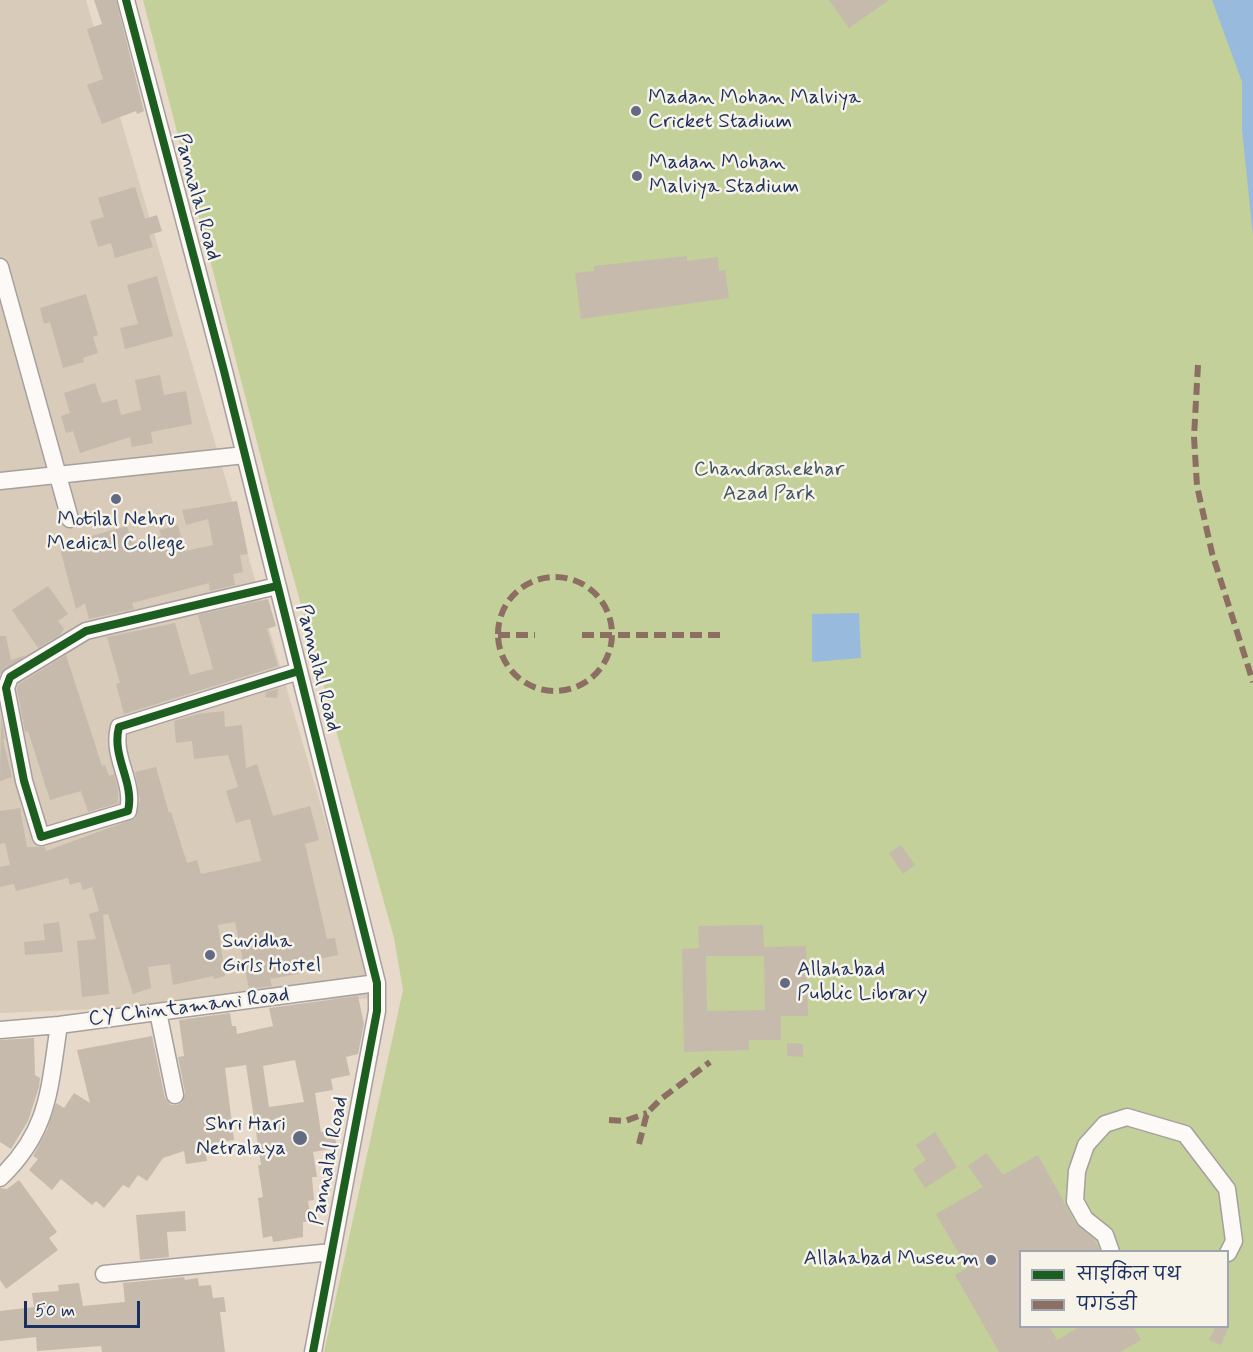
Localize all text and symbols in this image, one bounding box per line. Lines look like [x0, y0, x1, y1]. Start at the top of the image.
place label: Madan Mohan Malviya Cricket Stadium [648, 86, 861, 136]
marker: Madan Mohan Malviya Cricket Stadium [629, 104, 643, 118]
street label: Pannalal Road [167, 131, 225, 263]
place label: Madan Mohan Malviya Stadium [649, 151, 799, 201]
marker: Madan Mohan Malviya Stadium [630, 169, 644, 183]
park label: Chandrashekhar Azad Park [694, 458, 844, 508]
marker: Motilal Nehru Medical College [109, 492, 123, 506]
place label: Motilal Nehru Medical College [47, 508, 185, 558]
street label: Pannalal Road [289, 602, 345, 734]
place label: Suvidha Girls Hostel [222, 930, 321, 980]
marker: Suvidha Girls Hostel [203, 948, 217, 962]
place label: Allahabad Public Library [797, 958, 927, 1008]
marker: Allahabad Public Library [778, 976, 792, 990]
street label: CY Chintamani Road [87, 983, 291, 1033]
street label: Pannalal Road [305, 1094, 355, 1228]
place label: Shri Hari Netralaya [196, 1113, 286, 1163]
marker: Shri Hari Netralaya [291, 1129, 309, 1147]
place label: Allahabad Museum [804, 1247, 979, 1273]
legend [1019, 1250, 1229, 1328]
marker: Allahabad Museum [984, 1253, 998, 1267]
text: साइकिल पथ [1077, 1263, 1181, 1287]
scale bar [27, 1289, 142, 1327]
text: पगडंडी [1077, 1293, 1137, 1317]
text: 50 m [35, 1299, 75, 1323]

